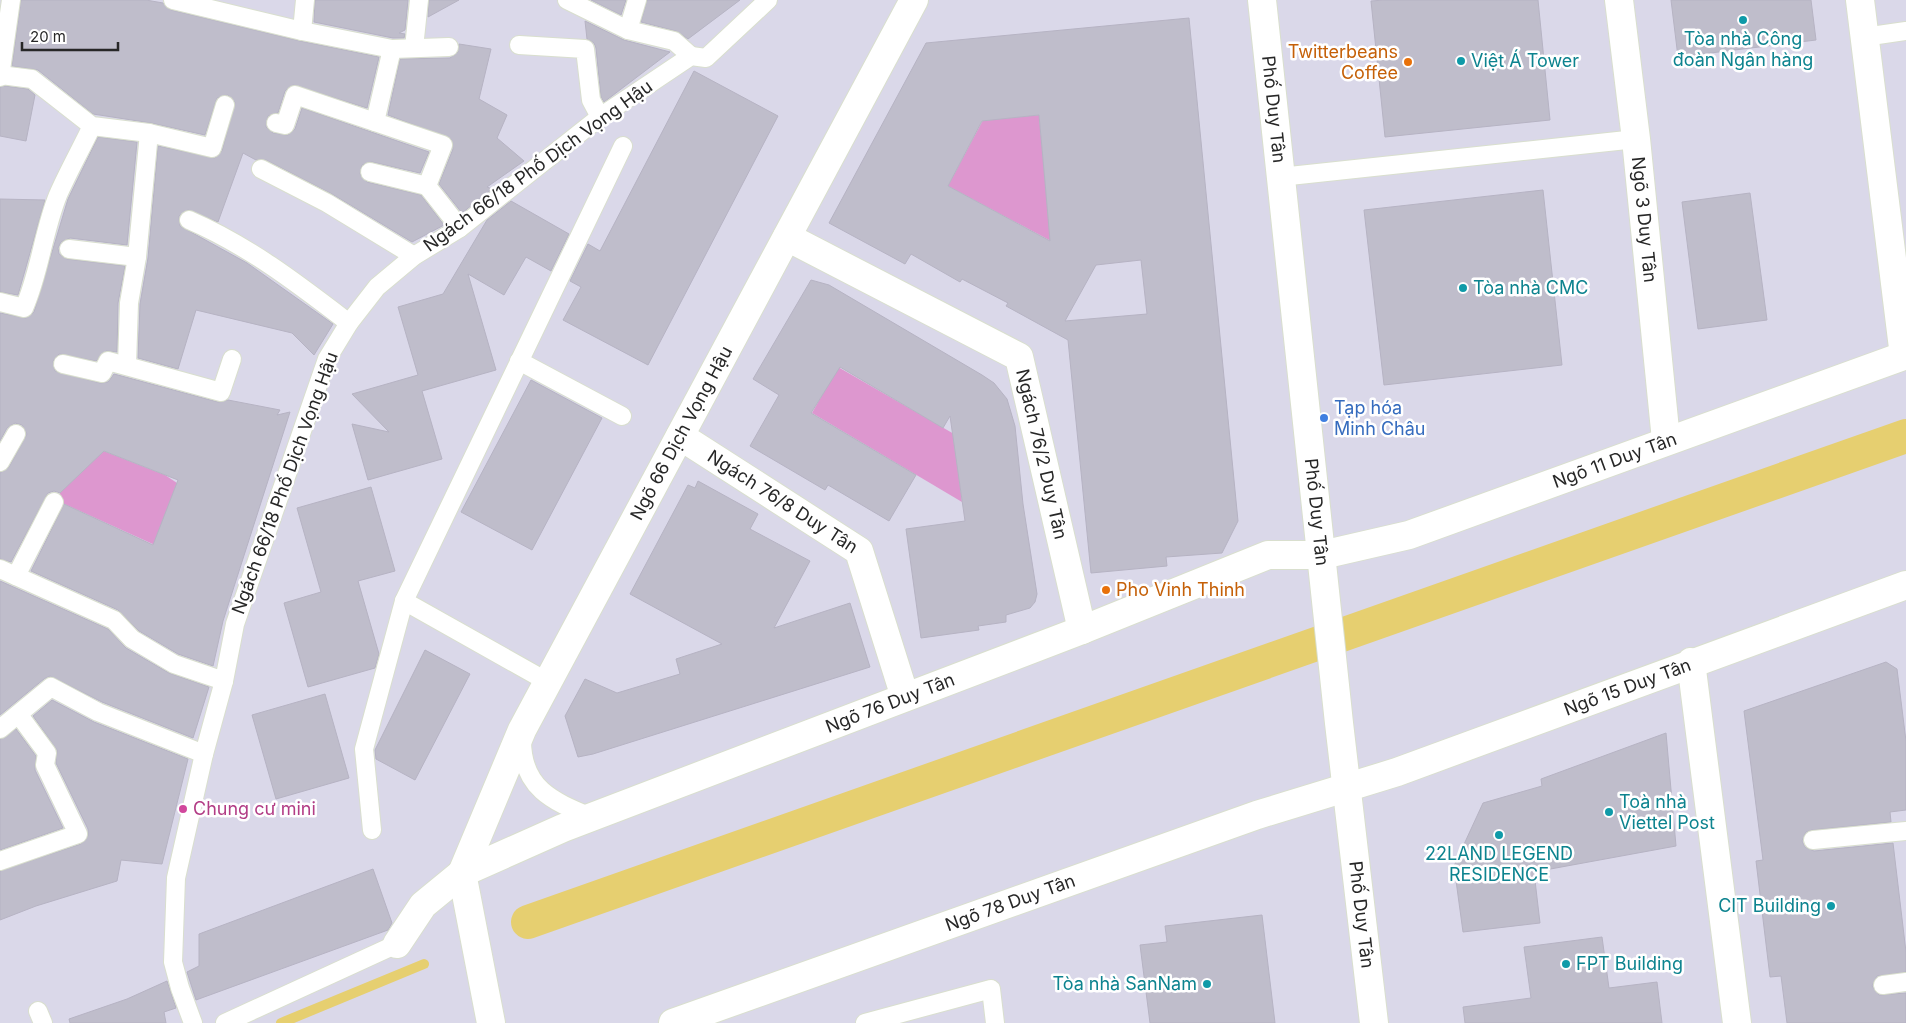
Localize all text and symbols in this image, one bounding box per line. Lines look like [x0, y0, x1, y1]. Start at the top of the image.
marker: Tòa nhà Công đoàn Ngân hàng [1737, 14, 1749, 26]
scale bar [22, 20, 119, 52]
text: 20 m [30, 27, 66, 46]
place label: Tòa nhà Công đoàn Ngân hàng [1673, 28, 1813, 70]
place label: Twitterbeans Coffee [1288, 41, 1398, 83]
place label: Việt Á Tower [1471, 49, 1579, 71]
street label: Phố Duy Tân [1258, 55, 1290, 164]
marker: Việt Á Tower [1455, 55, 1467, 67]
marker: Twitterbeans Coffee [1402, 56, 1414, 68]
street label: Ngách 66/18 Phố Dịch Vọng Hậu [419, 76, 656, 256]
street label: Ngõ 3 Duy Tân [1628, 156, 1661, 284]
place label: Tòa nhà CMC [1473, 277, 1588, 298]
marker: Tòa nhà CMC [1457, 282, 1469, 294]
street label: Ngõ 66 Dịch Vọng Hậu [626, 342, 736, 524]
street label: Ngách 66/18 Phố Dịch Vọng Hậu [227, 349, 342, 617]
street label: Ngách 76/2 Duy Tân [1012, 367, 1072, 541]
place label: Tạp hóa Minh Châu [1334, 397, 1426, 439]
marker: Tạp hóa Minh Châu [1318, 412, 1330, 424]
street label: Ngõ 11 Duy Tân [1550, 428, 1679, 492]
street label: Ngách 76/8 Duy Tân [704, 446, 862, 557]
street label: Phố Duy Tân [1301, 457, 1333, 567]
place label: Pho Vinh Thinh [1116, 579, 1245, 600]
marker: Pho Vinh Thinh [1100, 584, 1112, 596]
street label: Ngõ 15 Duy Tân [1561, 654, 1694, 720]
street label: Ngõ 76 Duy Tân [822, 669, 957, 737]
place label: Toà nhà Viettel Post [1619, 791, 1715, 833]
place label: Chung cư mini [193, 798, 316, 819]
marker: Chung cư mini [177, 803, 189, 815]
marker: Toà nhà Viettel Post [1603, 806, 1615, 818]
marker: 22LAND LEGEND RESIDENCE [1493, 829, 1505, 841]
place label: 22LAND LEGEND RESIDENCE [1425, 843, 1573, 885]
street label: Phố Duy Tân [1345, 860, 1379, 969]
street label: Ngõ 78 Duy Tân [942, 870, 1078, 935]
place label: CIT Building [1718, 895, 1821, 916]
marker: CIT Building [1825, 900, 1837, 912]
place label: FPT Building [1576, 953, 1683, 974]
marker: FPT Building [1560, 958, 1572, 970]
place label: Tòa nhà SanNam [1052, 973, 1197, 994]
marker: Tòa nhà SanNam [1201, 978, 1213, 990]

